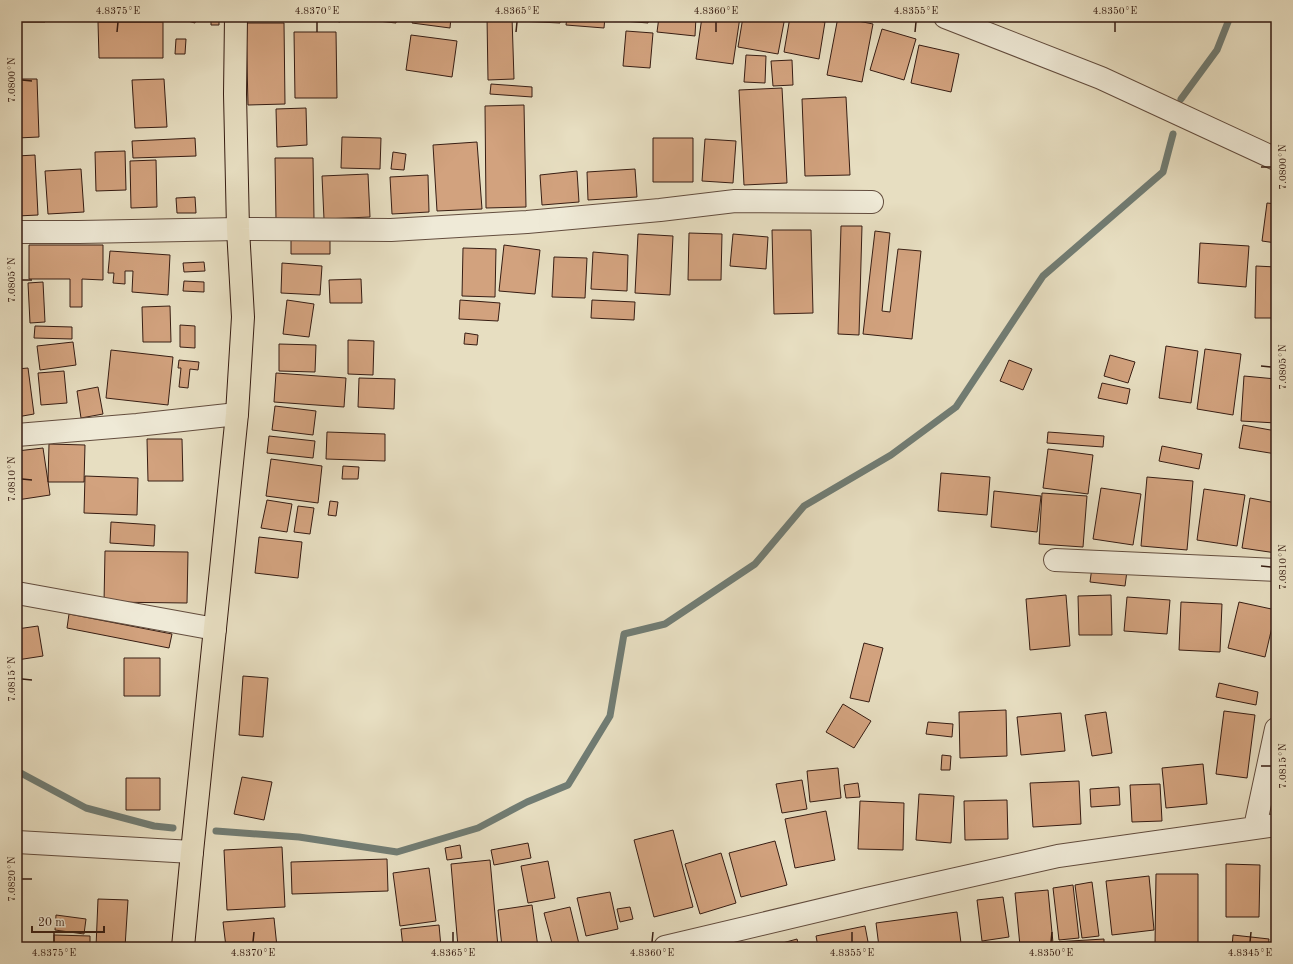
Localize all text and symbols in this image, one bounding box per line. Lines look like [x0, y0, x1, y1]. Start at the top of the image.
text: 4.8375°E [96, 6, 140, 16]
text: 4.8370°E [295, 6, 339, 16]
text: 4.8365°E [495, 6, 539, 16]
text: 4.8360°E [694, 6, 738, 16]
text: 4.8355°E [894, 6, 938, 16]
text: 4.8350°E [1093, 6, 1137, 16]
text: 7.0800°N [7, 57, 17, 103]
text: 7.0800°N [1278, 144, 1288, 190]
text: 7.0805°N [7, 257, 17, 303]
text: 7.0805°N [1278, 344, 1288, 390]
text: 7.0810°N [7, 456, 17, 502]
text: 7.0810°N [1278, 544, 1288, 590]
text: 7.0815°N [7, 656, 17, 702]
text: 7.0815°N [1278, 743, 1288, 789]
text: 7.0820°N [7, 856, 17, 902]
scale bar [32, 908, 104, 934]
text: 20 m [38, 917, 65, 929]
text: 4.8375°E [32, 948, 76, 958]
text: 4.8370°E [231, 948, 275, 958]
text: 4.8365°E [431, 948, 475, 958]
text: 4.8360°E [630, 948, 674, 958]
text: 4.8355°E [830, 948, 874, 958]
text: 4.8350°E [1029, 948, 1073, 958]
text: 4.8345°E [1228, 948, 1272, 958]

